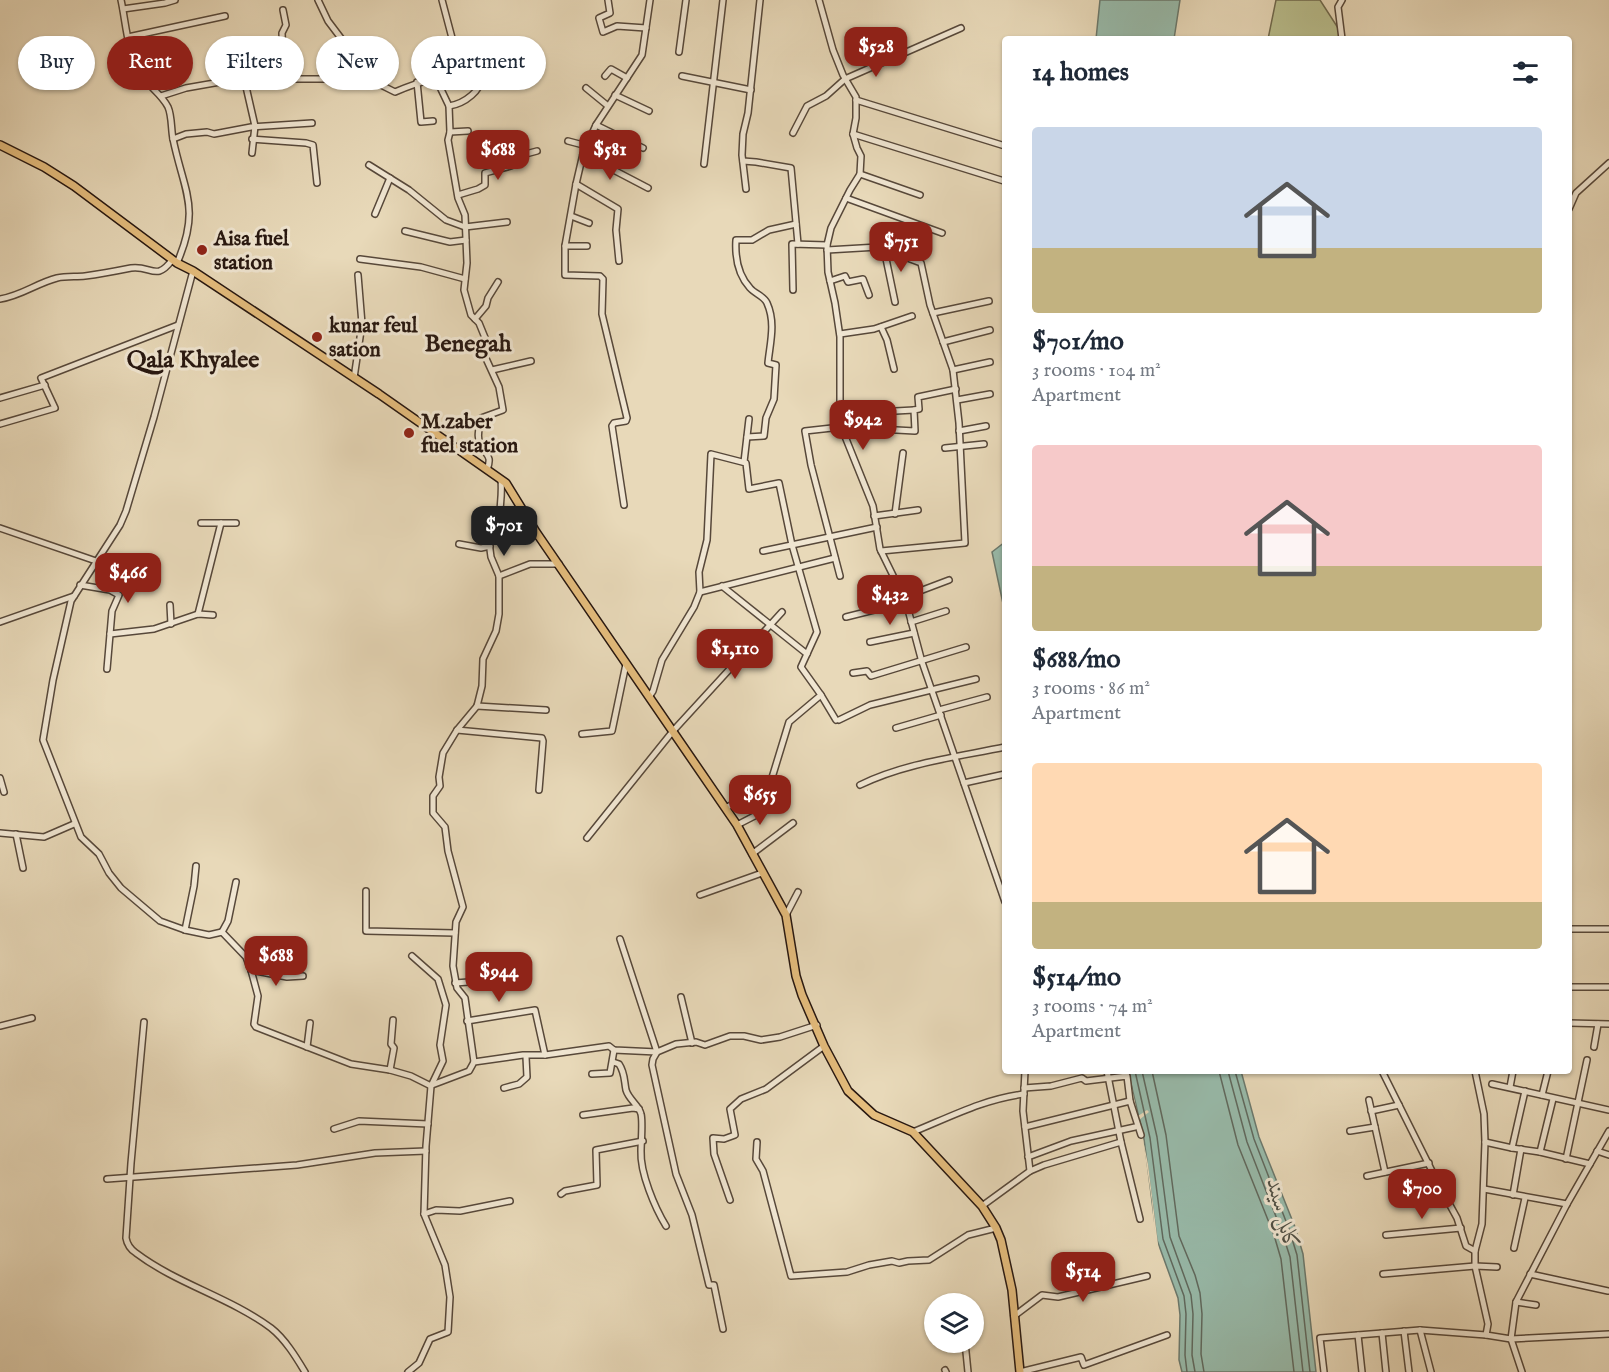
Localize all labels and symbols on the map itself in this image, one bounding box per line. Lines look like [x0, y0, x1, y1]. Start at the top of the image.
pin: $528 [840, 27, 912, 78]
pin: $688 [462, 130, 534, 181]
pin: $581 [574, 130, 646, 181]
pin: $751 [865, 222, 937, 273]
place label: Aisa fuel station [213, 226, 290, 277]
marker: Aisa fuel station [195, 243, 209, 257]
place label: kunar feul sation [328, 313, 419, 364]
district label: Benegah [425, 329, 512, 360]
marker: kunar feul sation [310, 330, 324, 344]
district label: Qala Khyalee [127, 345, 259, 376]
pin: $942 [827, 400, 899, 451]
place label: M.zaber fuel station [421, 409, 518, 460]
marker: M.zaber fuel station [402, 426, 416, 440]
pin: $701 [468, 506, 540, 557]
pin: $466 [92, 553, 164, 604]
pin: $432 [854, 575, 926, 626]
pin: $1,110 [686, 629, 784, 680]
pin: $655 [724, 775, 796, 826]
pin: $688 [240, 936, 312, 987]
pin: $944 [463, 952, 535, 1003]
pin: $700 [1386, 1169, 1458, 1220]
water label: کابل سيند [1259, 1175, 1305, 1254]
pin: $514 [1047, 1252, 1119, 1303]

